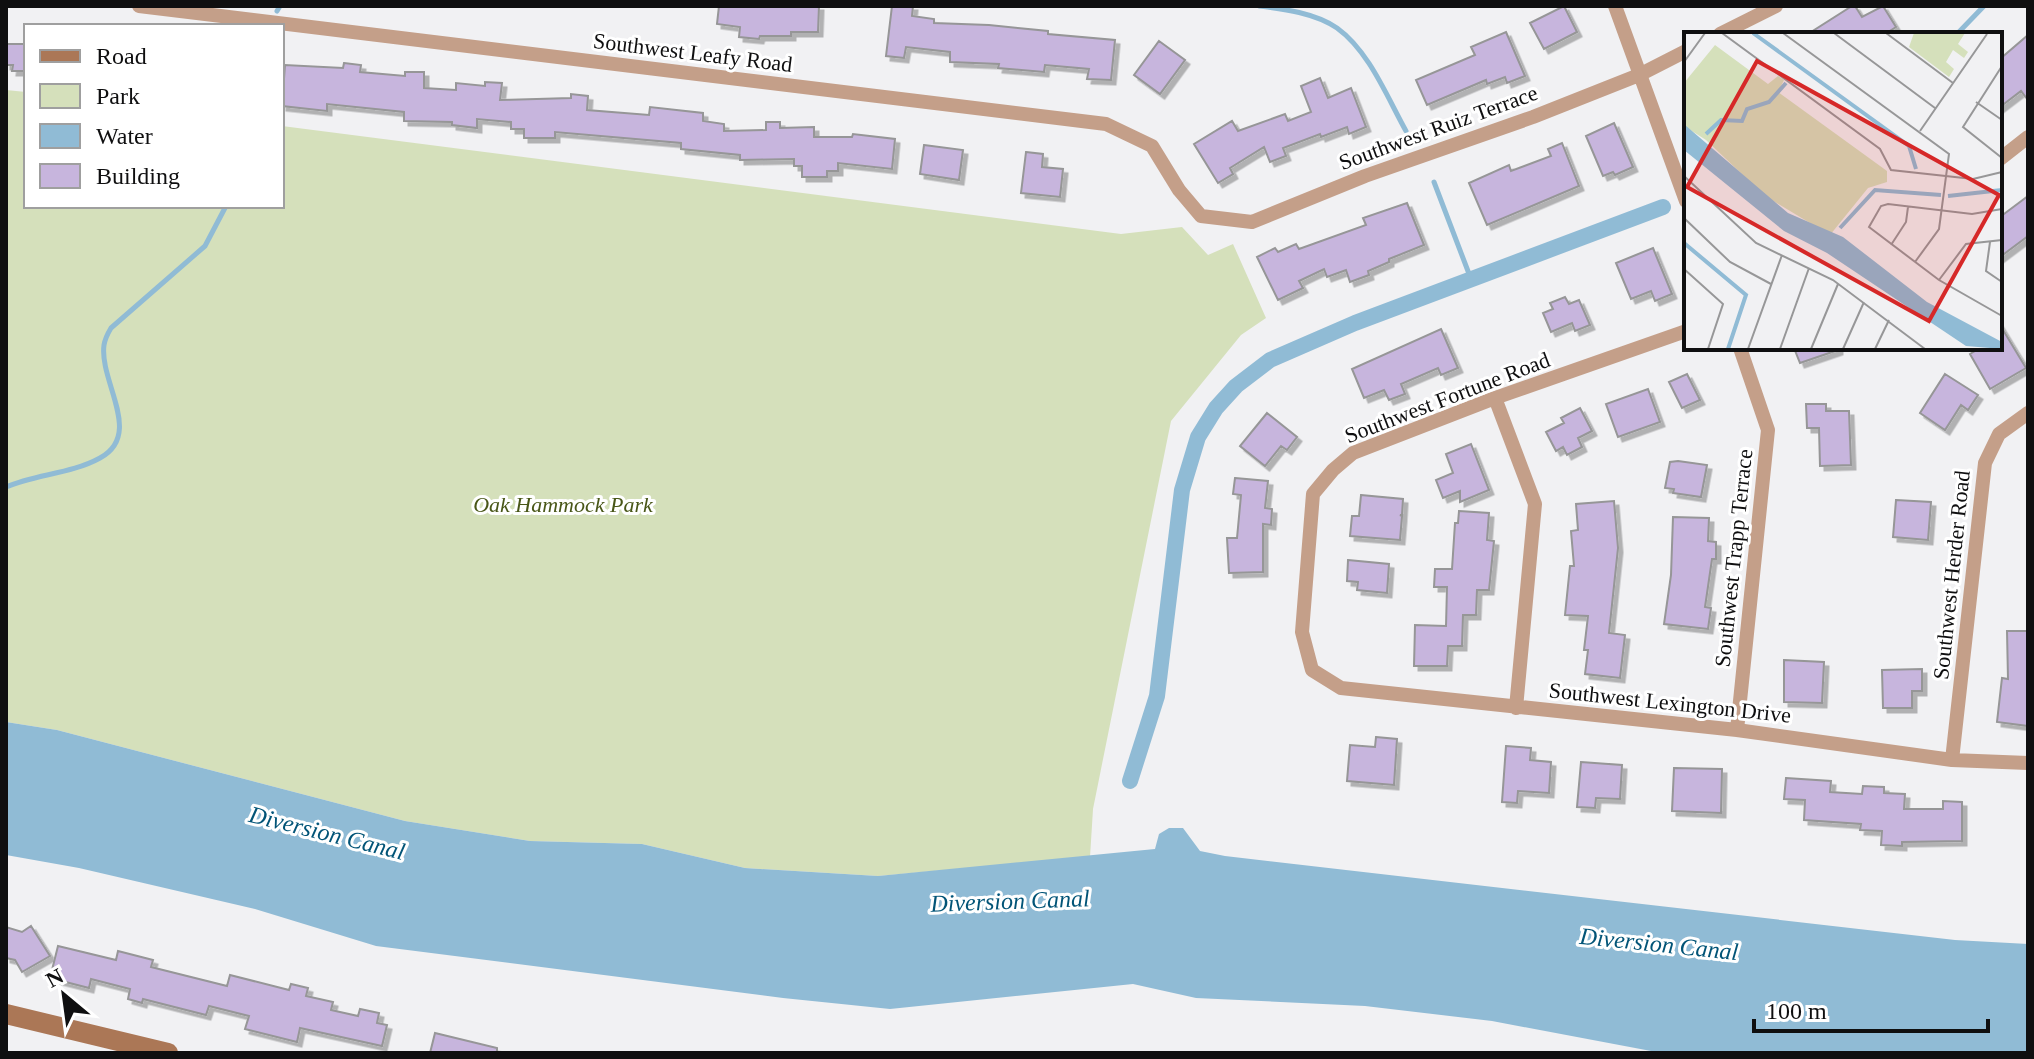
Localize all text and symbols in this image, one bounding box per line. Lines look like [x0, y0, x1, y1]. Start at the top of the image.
legend [24, 24, 284, 208]
street label: Southwest Leafy Road [592, 28, 794, 77]
inset map [1684, 32, 2002, 350]
text: Road [96, 43, 147, 69]
street label: Southwest Ruiz Terrace [1335, 80, 1541, 175]
text: Park [96, 83, 140, 109]
text: Water [96, 123, 153, 149]
text: Building [96, 163, 180, 189]
street label: Southwest Fortune Road [1341, 347, 1553, 448]
street label: Southwest Trapp Terrace [1710, 448, 1757, 668]
street label: Southwest Herder Road [1928, 469, 1975, 681]
park label: Oak Hammock Park [473, 492, 654, 517]
street label: Southwest Lexington Drive [1548, 677, 1792, 728]
water label: Diversion Canal [246, 801, 408, 865]
water label: Diversion Canal [929, 885, 1090, 917]
water label: Diversion Canal [1577, 923, 1740, 965]
north arrow [24, 955, 104, 1035]
text: N [42, 963, 68, 993]
scale bar [1754, 983, 1988, 1033]
text: 100 m [1766, 998, 1827, 1024]

